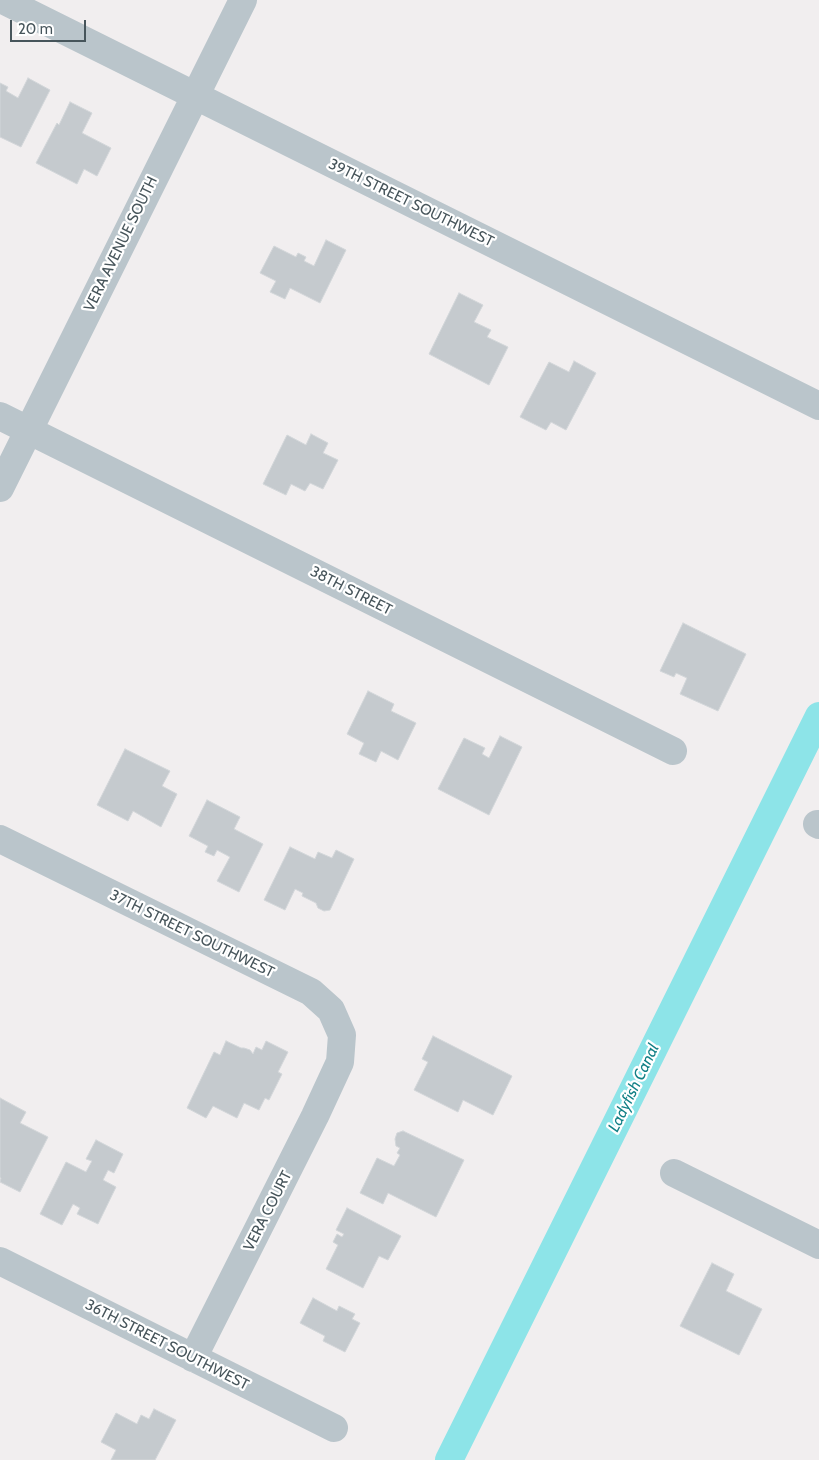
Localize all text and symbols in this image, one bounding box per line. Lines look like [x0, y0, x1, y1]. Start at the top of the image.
scale bar [12, 10, 89, 42]
text: 20 m [18, 20, 53, 38]
street label: 39TH STREET SOUTHWEST [326, 155, 496, 251]
street label: VERA AVENUE SOUTH [80, 174, 162, 314]
street label: 38TH STREET [307, 563, 395, 619]
street label: 37TH STREET SOUTHWEST [107, 886, 277, 982]
water label: Ladyfish Canal [604, 1041, 664, 1135]
street label: VERA COURT [240, 1168, 296, 1254]
street label: 36TH STREET SOUTHWEST [82, 1296, 252, 1394]

